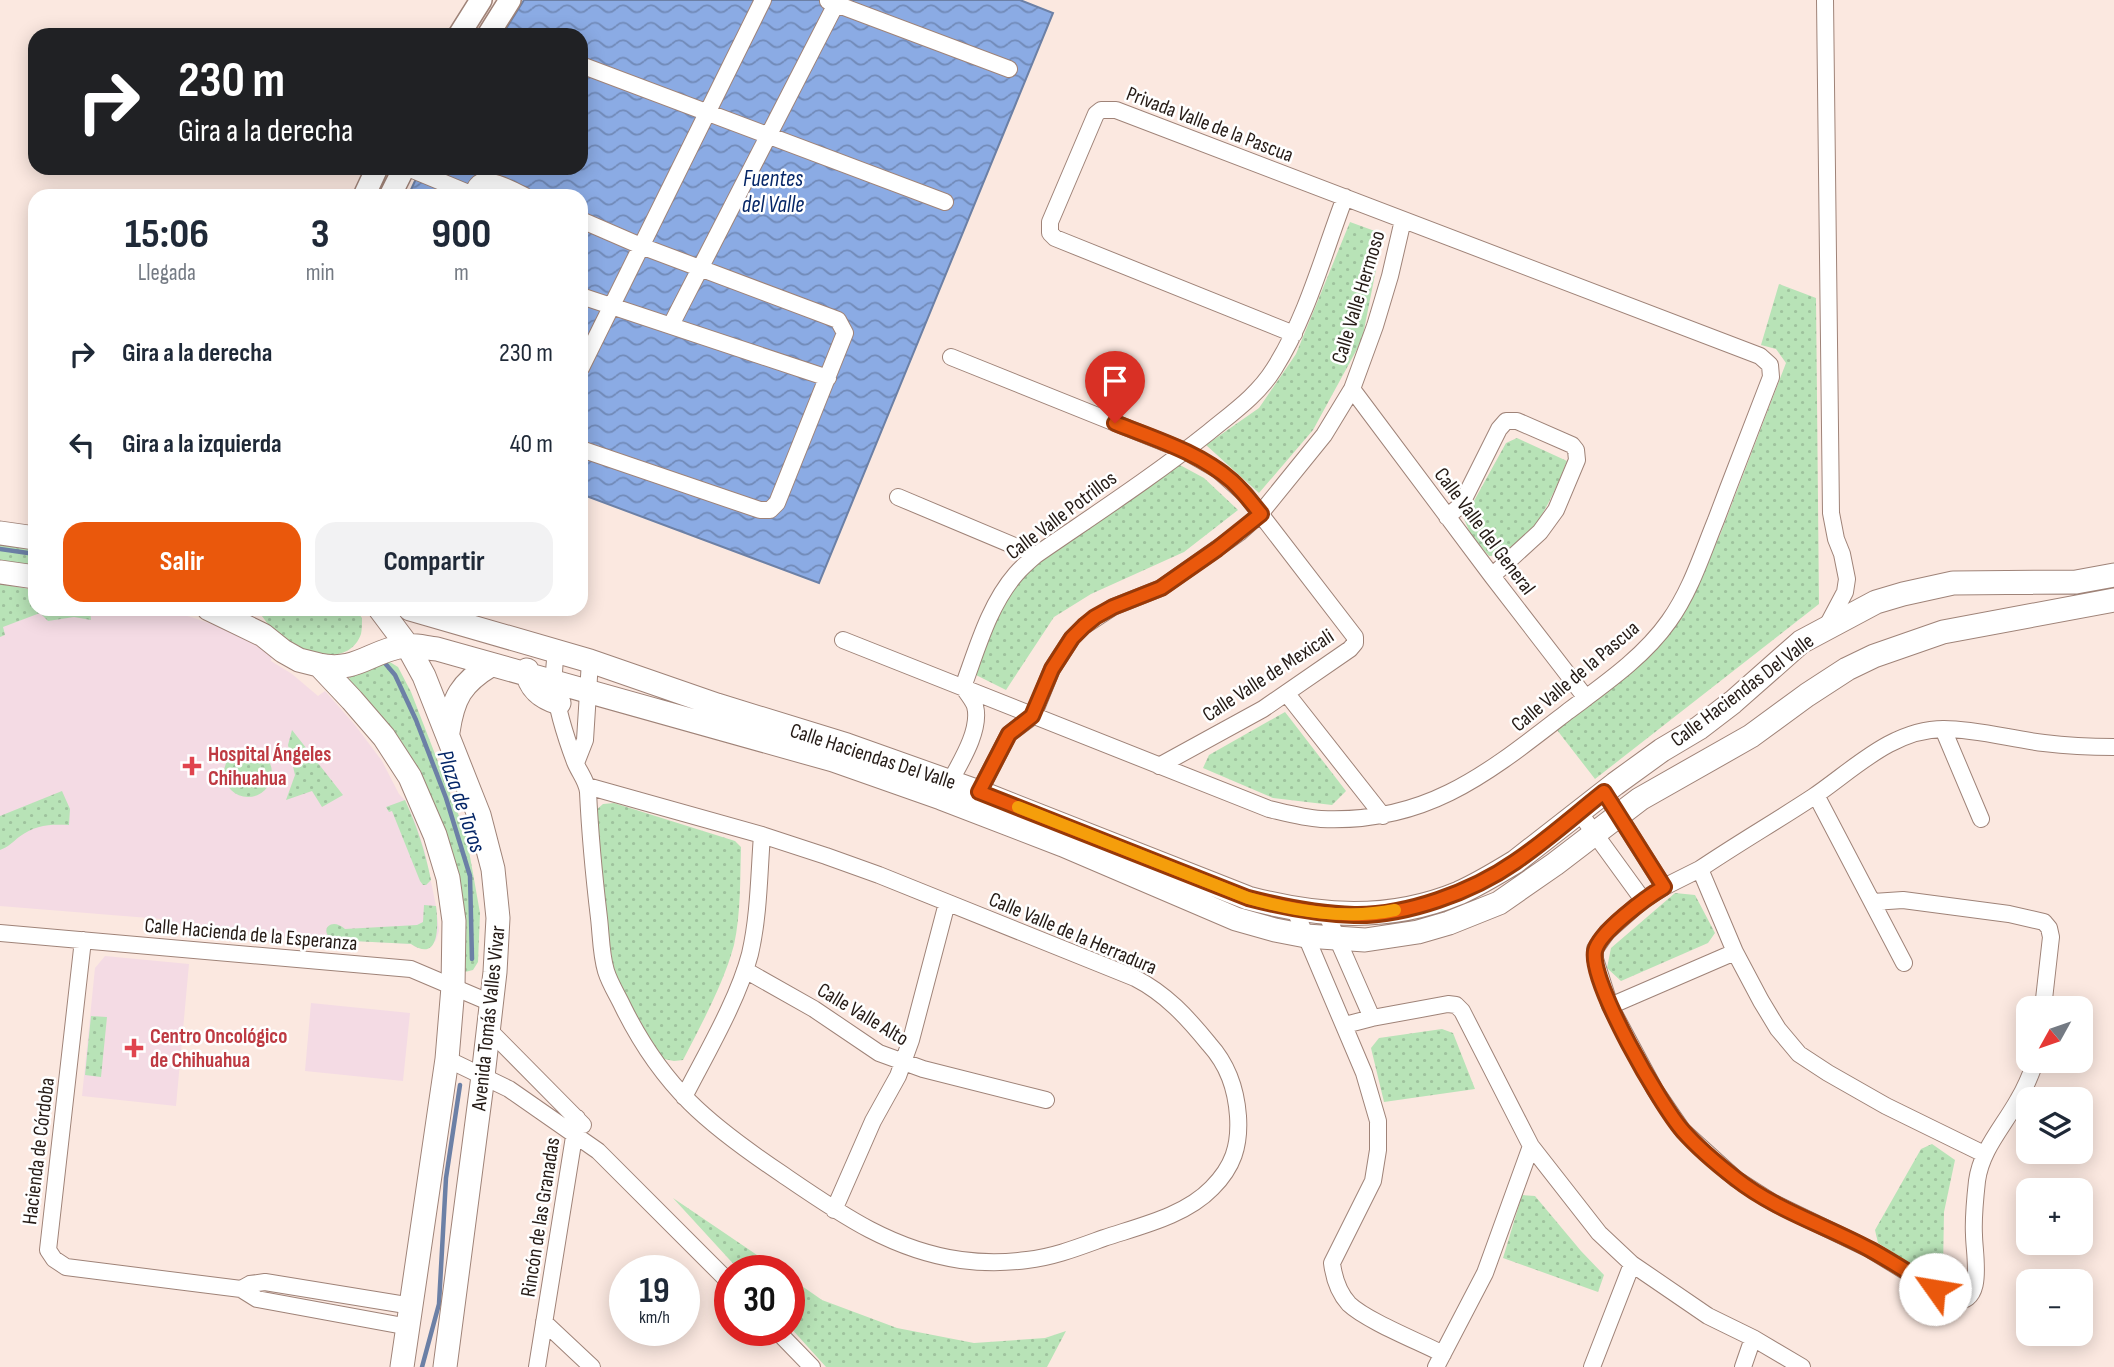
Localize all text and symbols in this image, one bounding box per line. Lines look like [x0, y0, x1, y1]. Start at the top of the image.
text: 230 m [178, 52, 285, 111]
icon: right [63, 56, 154, 147]
street label: Privada Valle de la Pascua [1123, 81, 1297, 168]
text: Gira a la derecha [178, 112, 353, 151]
water label: Fuentes del Valle [742, 165, 804, 219]
text: 15:06 [125, 209, 209, 260]
text: 3 [311, 209, 330, 260]
text: 900 [431, 209, 491, 260]
street label: Calle Valle Hermoso [1326, 228, 1391, 367]
text: Llegada [138, 259, 196, 287]
text: min [306, 259, 335, 287]
text: m [454, 259, 469, 287]
icon: right [63, 335, 101, 373]
text: Gira a la derecha [122, 338, 272, 369]
text: 230 m [499, 338, 553, 369]
pin [1085, 351, 1145, 423]
icon: arrive [1096, 362, 1134, 400]
icon: left [63, 426, 101, 464]
text: Gira a la izquierda [122, 429, 282, 460]
text: 40 m [510, 429, 553, 460]
street label: Calle Valle del General [1429, 463, 1540, 600]
street label: Calle Valle Potrillos [1001, 466, 1122, 565]
button: Salir [63, 522, 301, 602]
button: Compartir [315, 522, 553, 602]
street label: Calle Valle de la Pascua [1506, 616, 1644, 737]
street label: Calle Valle de Mexicali [1198, 624, 1339, 727]
street label: Calle Haciendas Del Valle [1666, 628, 1819, 752]
street label: Calle Haciendas Del Valle [787, 718, 959, 795]
place label: Hospital Ángeles Chihuahua [208, 742, 331, 791]
water label: Plaza de Toros [431, 747, 492, 856]
marker: Hospital Ángeles Chihuahua [182, 756, 202, 776]
street label: Calle Valle de la Herradura [985, 887, 1161, 980]
street label: Calle Hacienda de la Esperanza [143, 913, 359, 956]
street label: Avenida Tomás Valles Vivar [466, 924, 511, 1113]
street label: Calle Valle Alto [813, 977, 913, 1051]
north arrow [2016, 996, 2093, 1073]
map controls [2016, 996, 2093, 1346]
place label: Centro Oncológico de Chihuahua [150, 1024, 287, 1073]
marker: Centro Oncológico de Chihuahua [124, 1038, 144, 1058]
street label: Hacienda de Córdoba [17, 1076, 60, 1226]
button: layers [2016, 1087, 2093, 1164]
street label: Rincón de las Granadas [516, 1136, 565, 1299]
button: + [2016, 1178, 2093, 1255]
position arrow [1898, 1252, 1972, 1326]
speed limit sign: 30 [714, 1255, 805, 1346]
button: − [2016, 1269, 2093, 1346]
text: 19 [639, 1270, 670, 1313]
text: km/h [639, 1307, 670, 1328]

